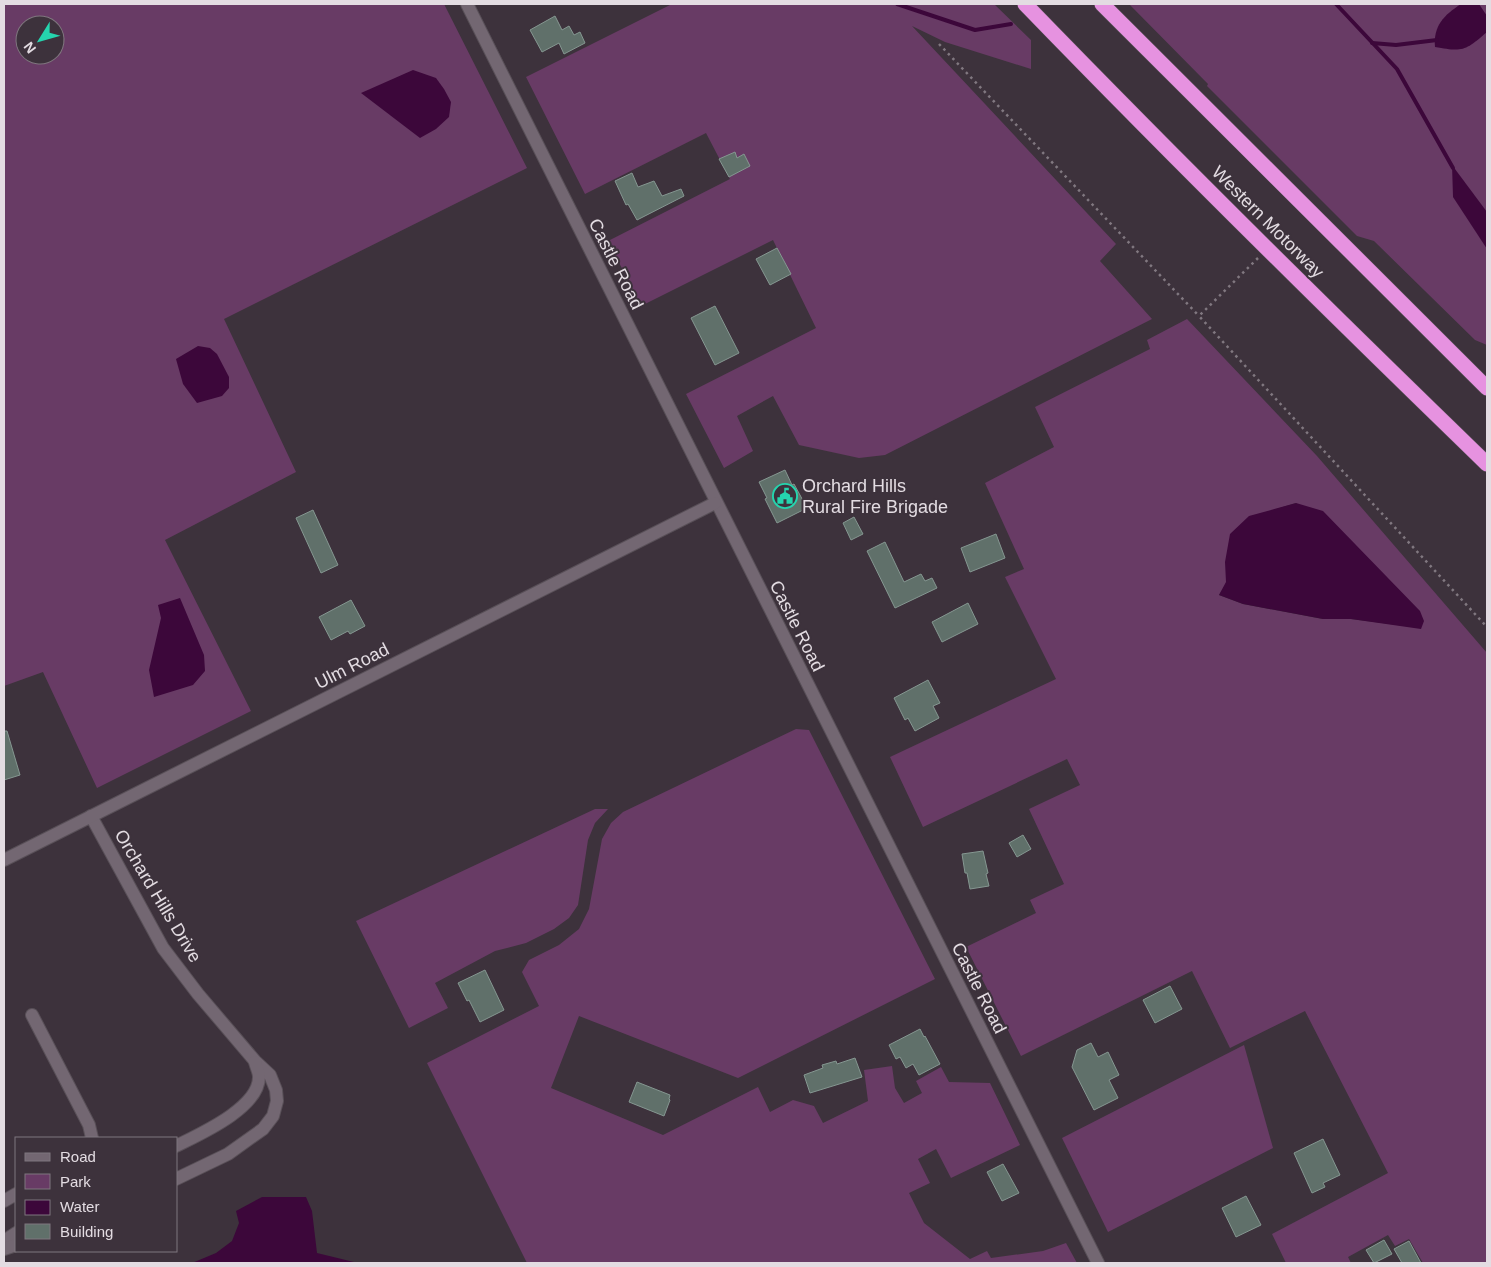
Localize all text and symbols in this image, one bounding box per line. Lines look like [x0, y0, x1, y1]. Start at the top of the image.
north arrow [15, 15, 65, 65]
text: N [20, 39, 39, 57]
street label: Western Motorway [1208, 162, 1328, 282]
street label: Castle Road [585, 215, 647, 313]
place label: Orchard Hills Rural Fire Brigade [802, 476, 948, 517]
public building icon: Orchard Hills Rural Fire Brigade [772, 483, 798, 509]
street label: Castle Road [766, 577, 828, 675]
street label: Ulm Road [312, 639, 392, 693]
street label: Orchard Hills Drive [111, 826, 205, 966]
street label: Castle Road [948, 939, 1010, 1037]
legend [15, 1137, 178, 1252]
text: Road [60, 1148, 96, 1165]
text: Park [60, 1173, 91, 1190]
text: Water [60, 1198, 99, 1215]
text: Building [60, 1223, 113, 1240]

